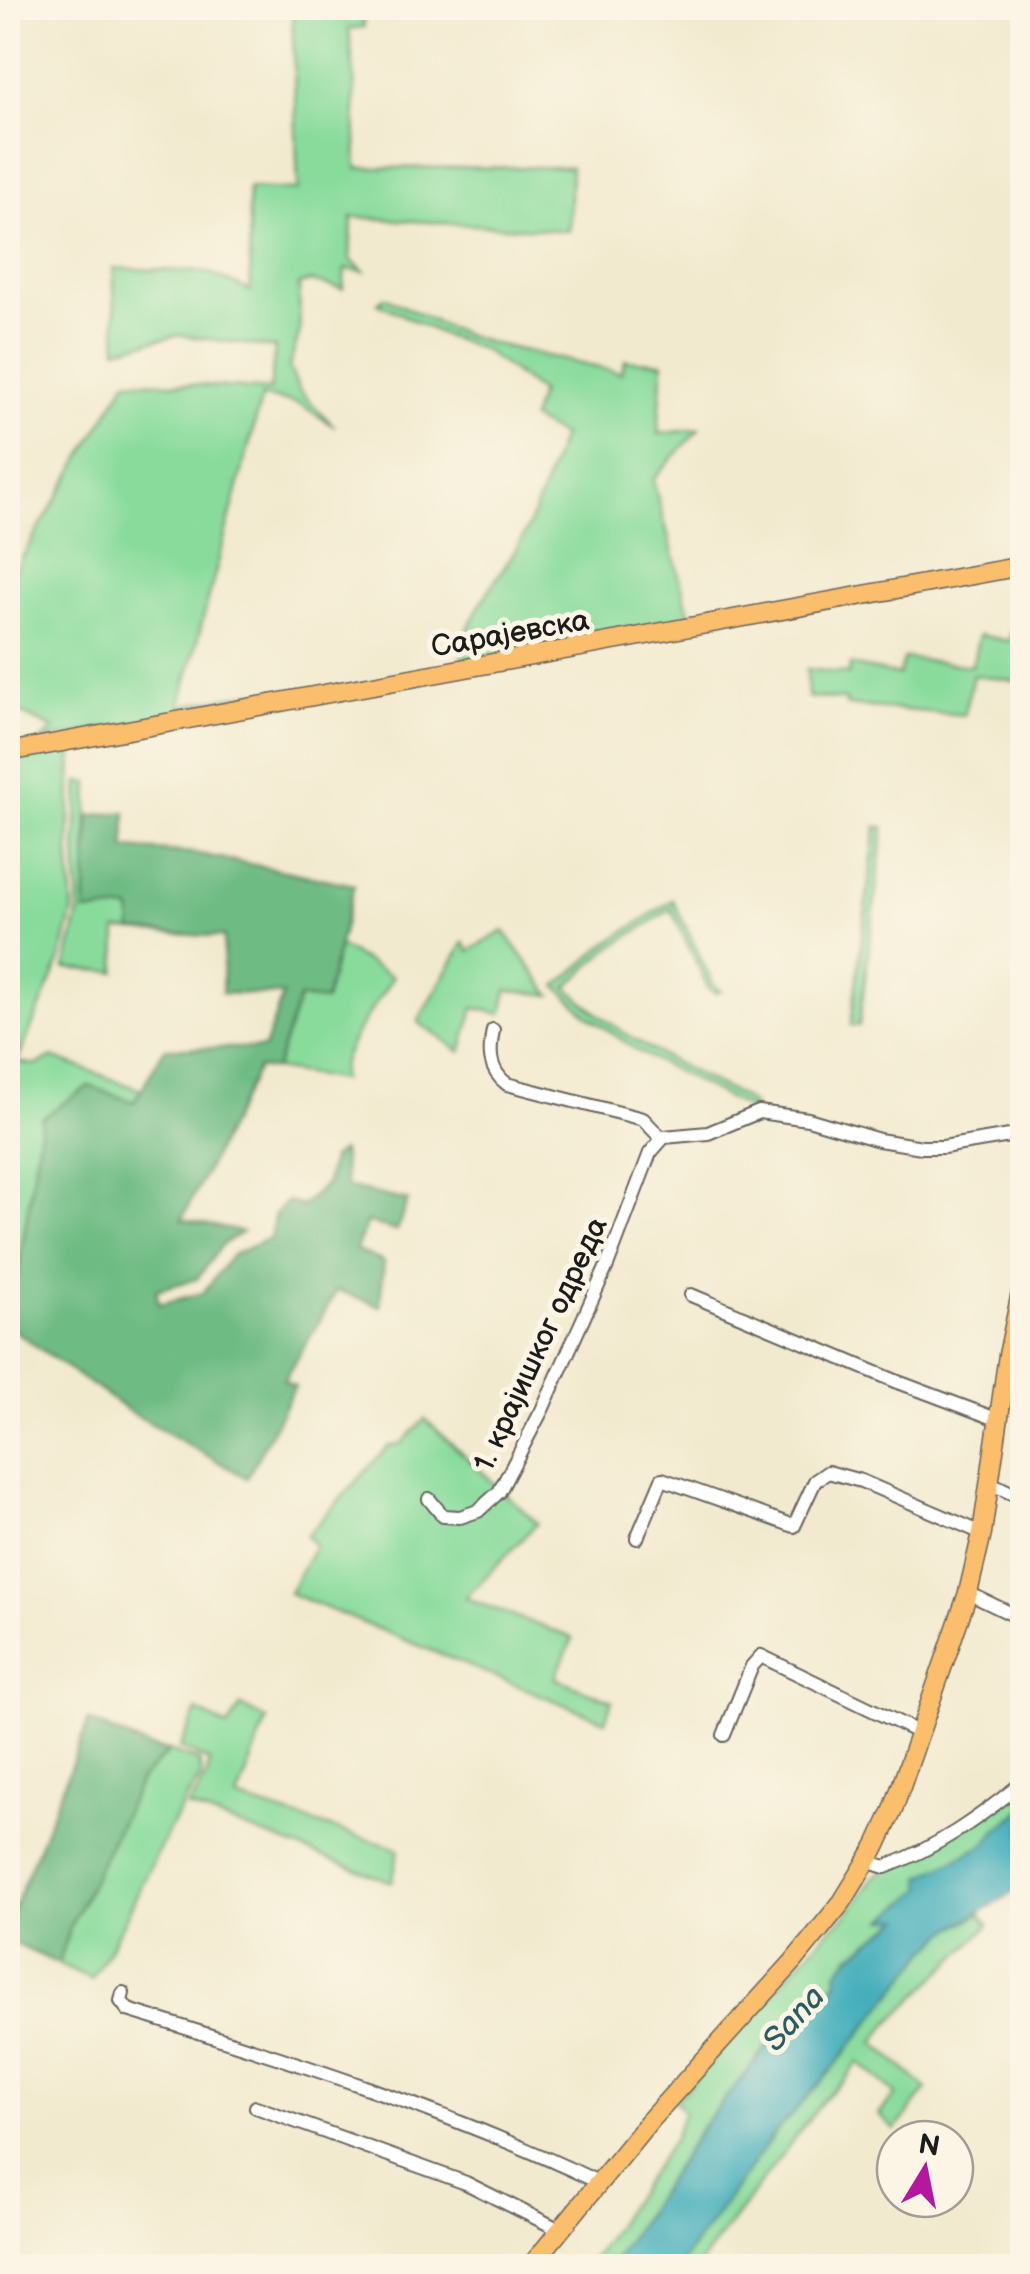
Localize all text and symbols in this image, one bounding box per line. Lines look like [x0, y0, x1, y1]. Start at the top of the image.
street label: Сарајевска [428, 602, 592, 666]
street label: 1. крајишког одреда [466, 1211, 616, 1477]
water label: Sana [755, 1978, 834, 2060]
north arrow [875, 2119, 975, 2219]
text: N [916, 2128, 942, 2164]

